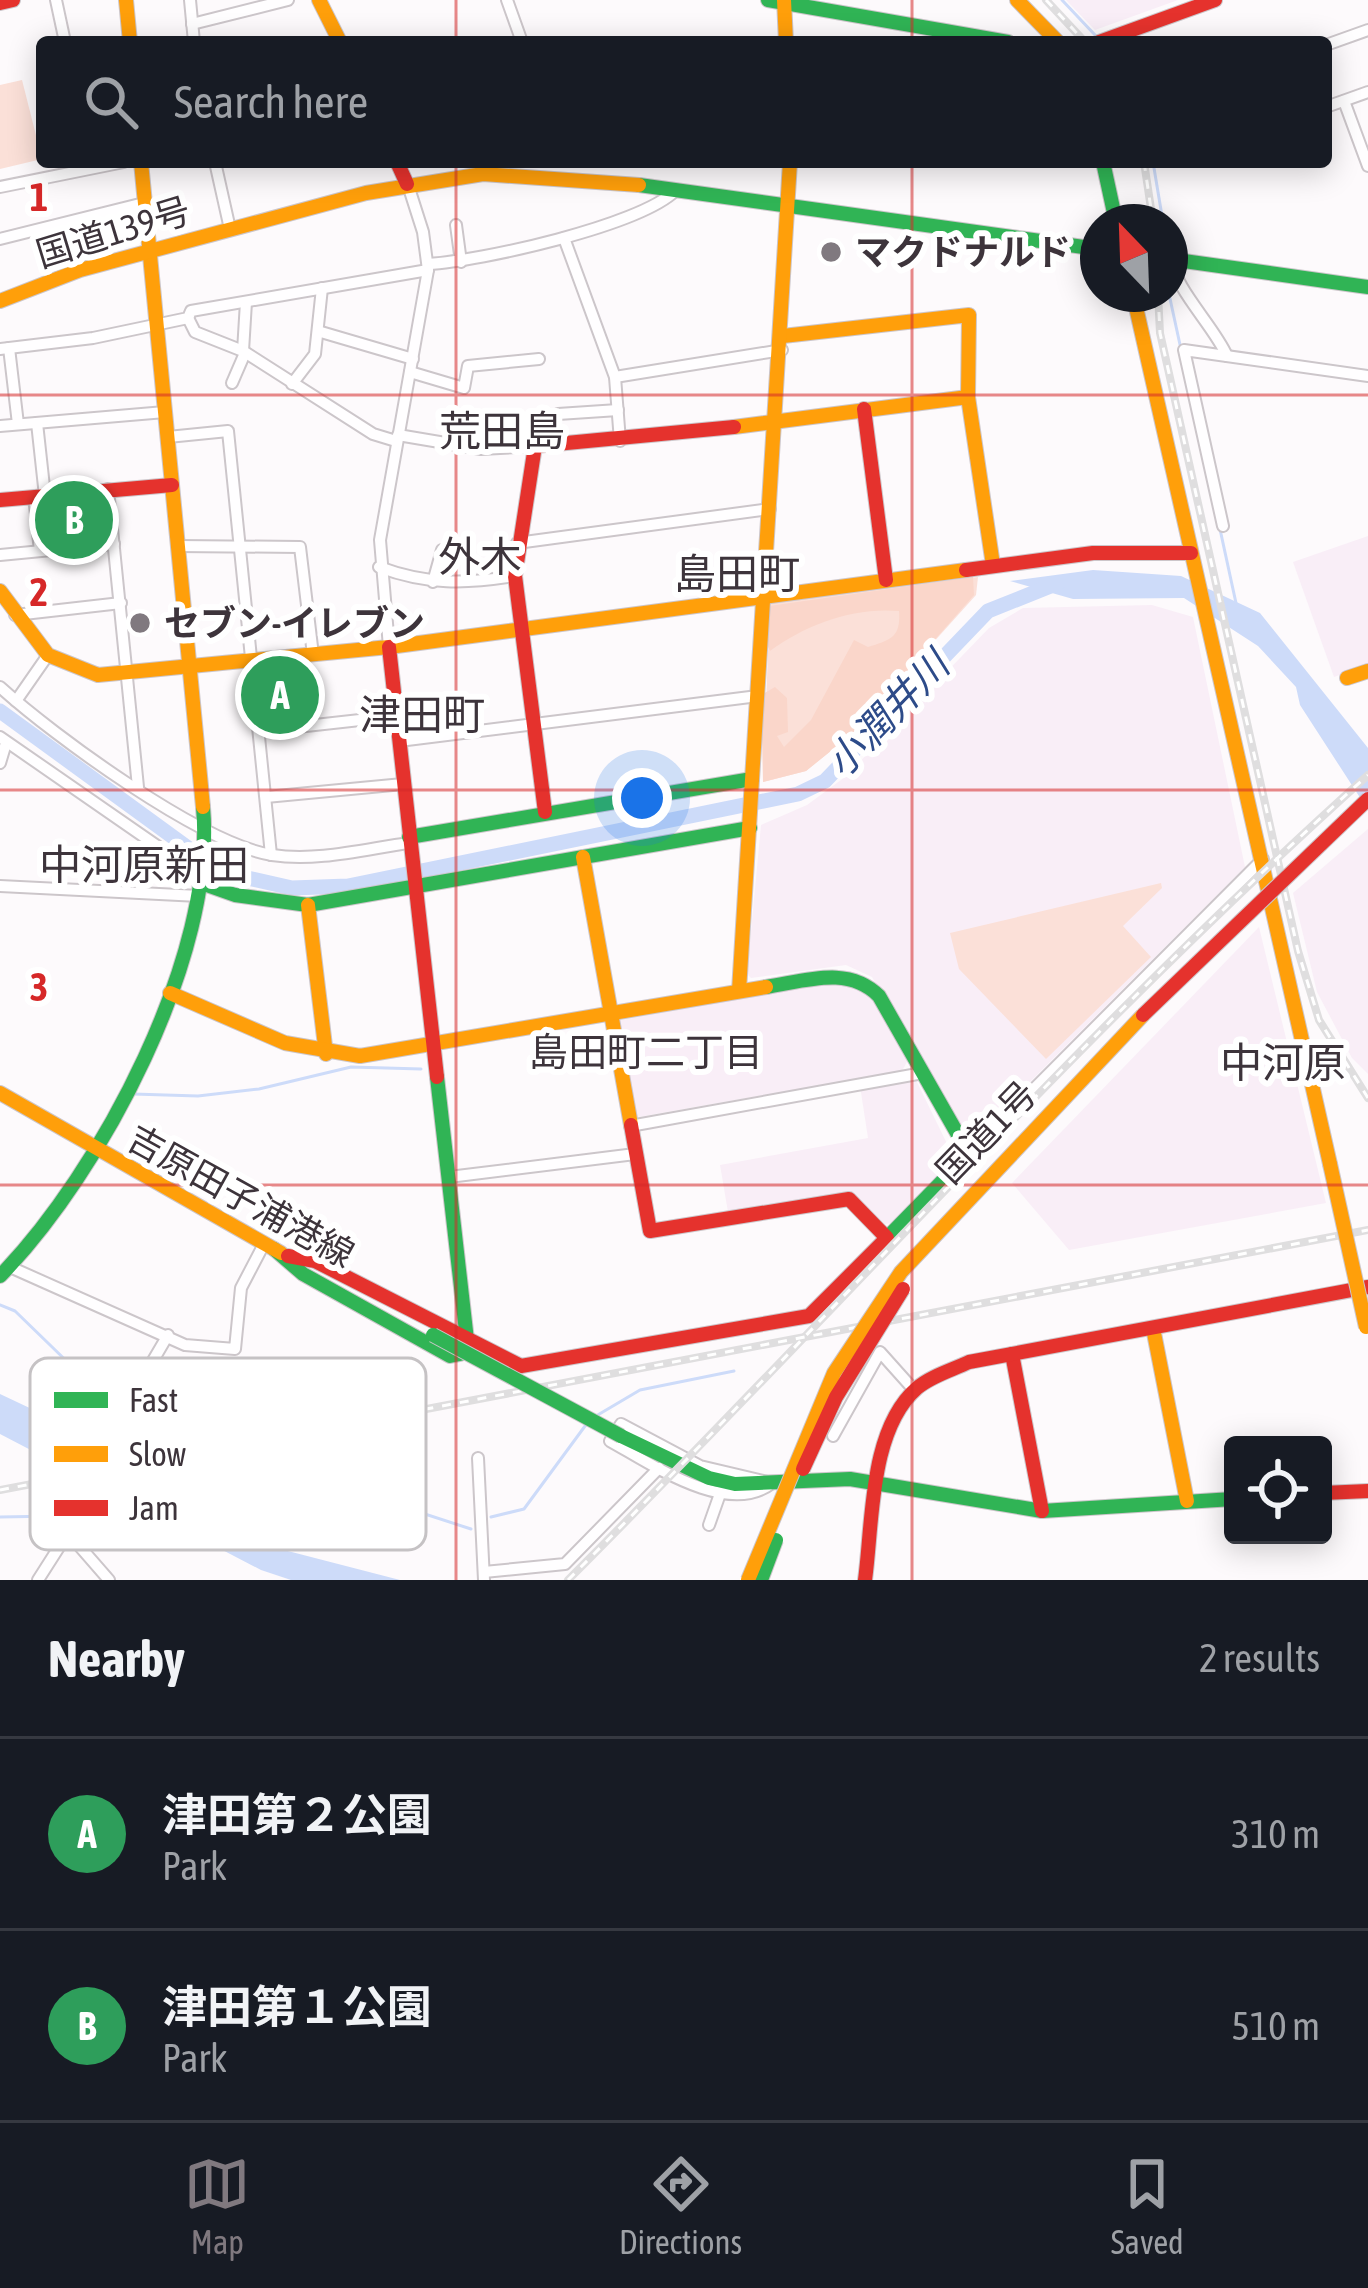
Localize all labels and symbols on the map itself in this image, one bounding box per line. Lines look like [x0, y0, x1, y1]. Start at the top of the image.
street label: 国道139号 [31, 188, 195, 276]
north arrow [1080, 204, 1188, 312]
place label: マクドナルド [855, 231, 1071, 273]
marker: マクドナルド [818, 239, 844, 265]
district label: 荒田島 [439, 407, 565, 455]
pin: B [35, 475, 113, 565]
district label: 外木 [438, 533, 522, 581]
district label: 島田町 [674, 550, 800, 598]
text: 2 [30, 570, 48, 614]
place label: セブン-イレブン [164, 602, 425, 644]
marker: セブン-イレブン [127, 610, 153, 636]
water label: 小潤井川 [817, 640, 960, 785]
pin: A [241, 650, 319, 740]
district label: 津田町 [359, 691, 485, 739]
your location [612, 768, 672, 828]
district label: 中河原新田 [39, 841, 249, 889]
text: 3 [30, 965, 48, 1009]
district label: 島田町二丁目 [529, 1030, 763, 1074]
district label: 中河原 [1220, 1039, 1346, 1087]
street label: 国道1号 [928, 1072, 1044, 1192]
street label: 吉原田子浦港線 [121, 1117, 361, 1275]
legend [30, 1358, 426, 1550]
text: Fast [129, 1381, 178, 1419]
text: Slow [129, 1435, 186, 1473]
text: Jam [129, 1489, 179, 1527]

